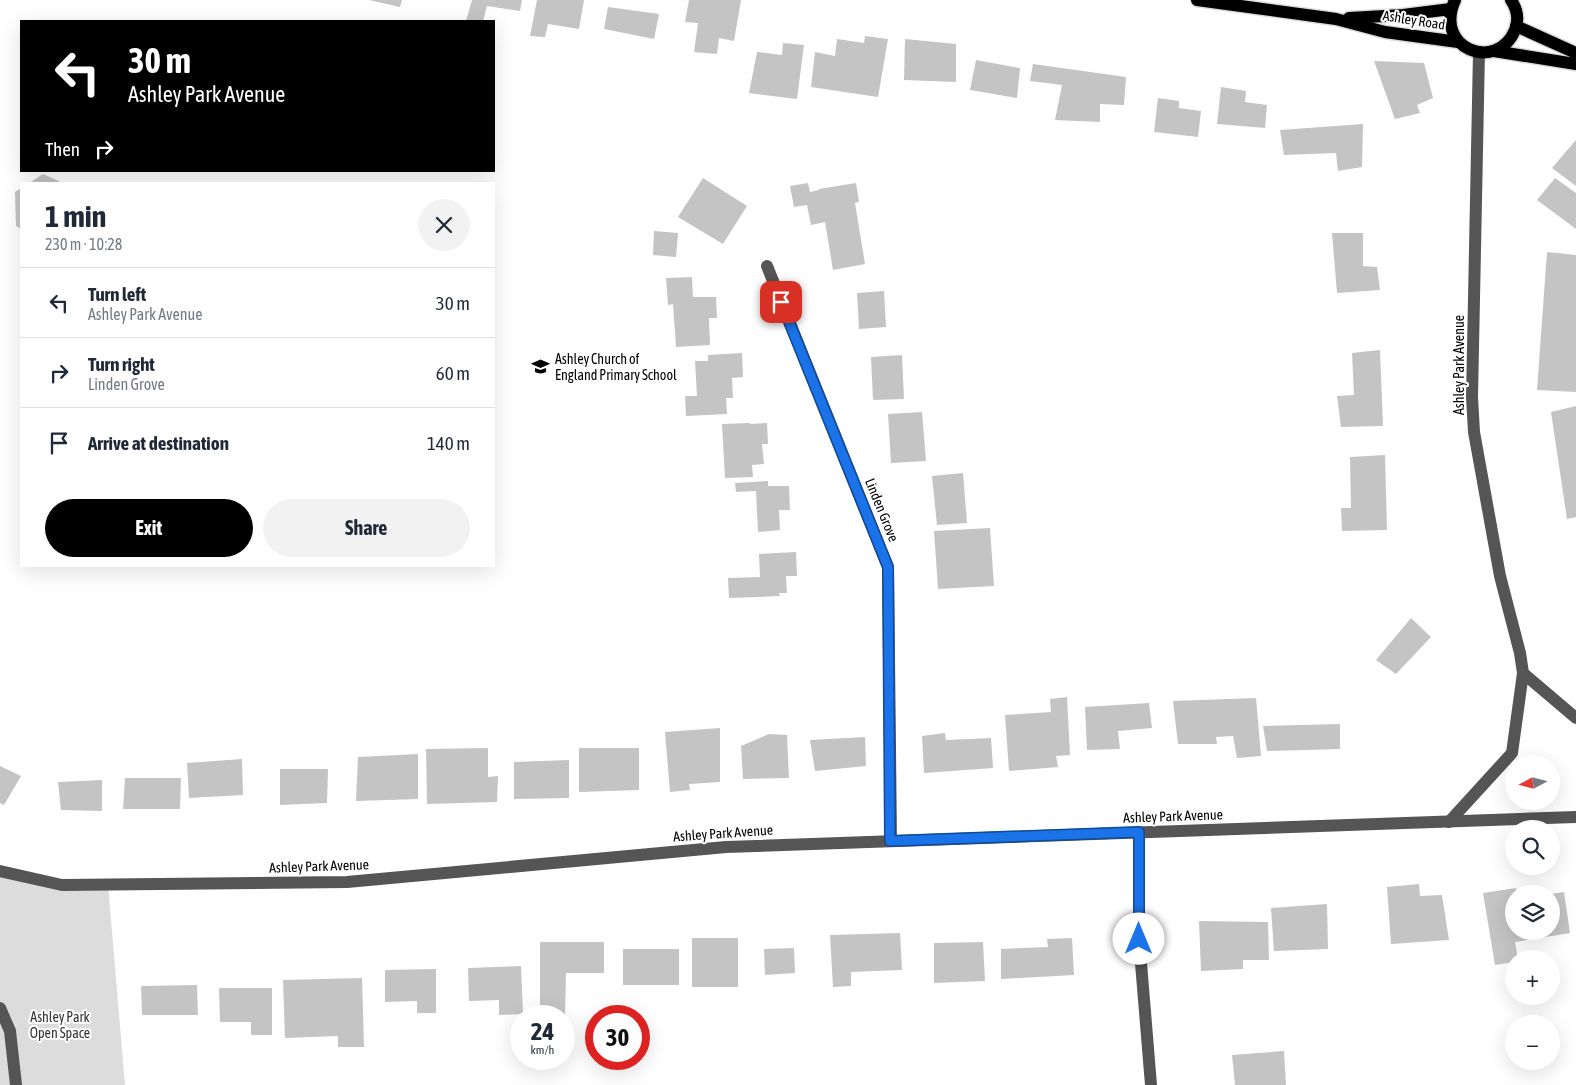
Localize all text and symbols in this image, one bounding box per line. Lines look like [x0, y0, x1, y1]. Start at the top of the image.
street label: Ashley Road [1382, 7, 1446, 33]
icon: left [45, 40, 110, 105]
text: 30 m [128, 40, 191, 80]
text: Ashley Park Avenue [128, 81, 285, 107]
icon: right [90, 135, 118, 163]
text: Then [45, 138, 80, 160]
text: 1 min [45, 199, 106, 233]
button: close [418, 199, 470, 251]
text: 230 m · 10:28 [45, 235, 122, 253]
pin [760, 281, 802, 323]
text: Turn left [88, 283, 146, 305]
icon: arrive [767, 288, 795, 316]
icon: left [45, 289, 73, 317]
text: 30 m [436, 292, 470, 314]
text: Ashley Park Avenue [88, 305, 202, 323]
street label: Ashley Park Avenue [1451, 315, 1467, 415]
place label: Ashley Church of England Primary School [555, 351, 677, 383]
text: Turn right [88, 353, 155, 375]
school or university icon: Ashley Church of England Primary School [531, 357, 551, 377]
icon: right [45, 359, 73, 387]
text: 60 m [436, 362, 470, 384]
text: Linden Grove [88, 375, 165, 393]
icon: arrive [45, 429, 73, 457]
text: Arrive at destination [88, 432, 229, 454]
text: 140 m [427, 432, 470, 454]
street label: Linden Grove [862, 476, 902, 544]
button: Exit [45, 499, 253, 557]
button: Share [263, 499, 470, 557]
north arrow [1505, 755, 1560, 810]
map controls [1505, 755, 1560, 1070]
street label: Ashley Park Avenue [1123, 806, 1223, 826]
button: search [1505, 820, 1560, 875]
street label: Ashley Park Avenue [673, 822, 773, 844]
street label: Ashley Park Avenue [269, 856, 369, 876]
button: layers [1505, 885, 1560, 940]
position arrow [1112, 912, 1164, 964]
button: + [1505, 950, 1560, 1005]
speed limit sign: 30 [585, 1005, 650, 1070]
park label: Ashley Park Open Space [30, 1009, 90, 1041]
button: − [1505, 1015, 1560, 1070]
text: 24 [531, 1017, 554, 1045]
text: km/h [531, 1043, 554, 1057]

